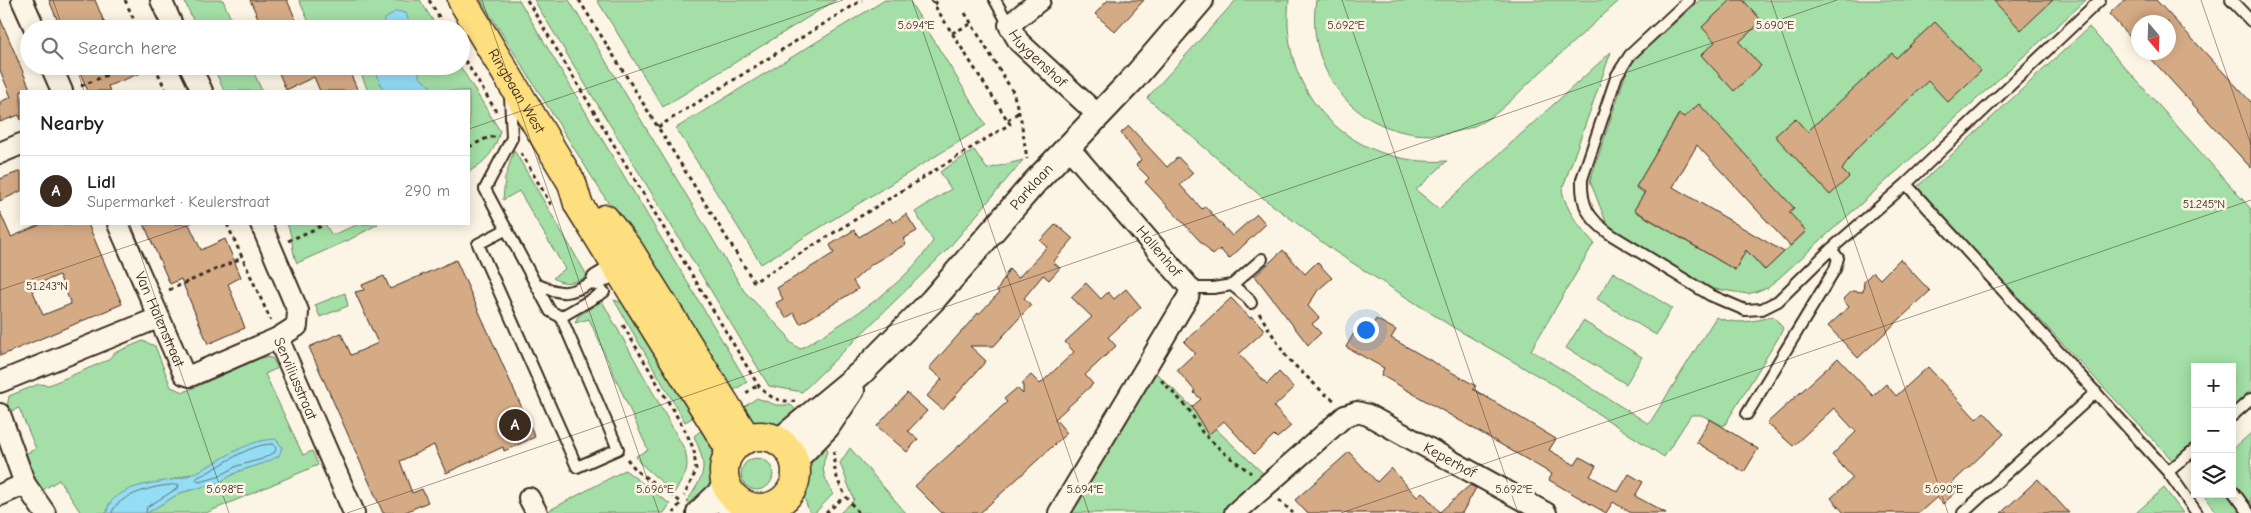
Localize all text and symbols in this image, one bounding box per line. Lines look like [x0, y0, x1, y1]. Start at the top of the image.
north arrow [2131, 15, 2176, 60]
text: 5.694°E [897, 18, 935, 32]
text: 5.692°E [1327, 18, 1365, 32]
text: 5.690°E [1756, 18, 1794, 32]
search box [20, 20, 470, 75]
street label: Huygenshof [1005, 26, 1071, 91]
icon: search [38, 34, 66, 62]
text: Search here [78, 37, 177, 59]
street label: Ringbaan West [484, 45, 549, 137]
text: Nearby [40, 111, 104, 135]
street label: Parklaan [1006, 160, 1057, 214]
text: Lidl [87, 171, 116, 193]
text: A [52, 182, 60, 200]
text: 290 m [405, 182, 450, 200]
text: Supermarket · Keulerstraat [87, 193, 270, 211]
text: 51.245°N [2183, 197, 2225, 211]
street label: Hallenhof [1132, 222, 1186, 281]
street label: Van Halenstraat [131, 269, 189, 370]
text: 51.243°N [26, 279, 68, 293]
your location [1353, 317, 1379, 343]
street label: Serviliusstraat [270, 334, 322, 423]
map controls [2191, 363, 2236, 498]
button: + [2191, 363, 2236, 408]
pin: A [499, 406, 531, 444]
button: − [2191, 408, 2236, 453]
street label: Keperhof [1420, 438, 1480, 482]
button: layers [2191, 453, 2236, 498]
text: 5.698°E [206, 482, 244, 496]
text: 5.696°E [636, 482, 674, 496]
text: 5.694°E [1066, 482, 1104, 496]
text: 5.692°E [1495, 482, 1533, 496]
text: 5.690°E [1925, 482, 1963, 496]

